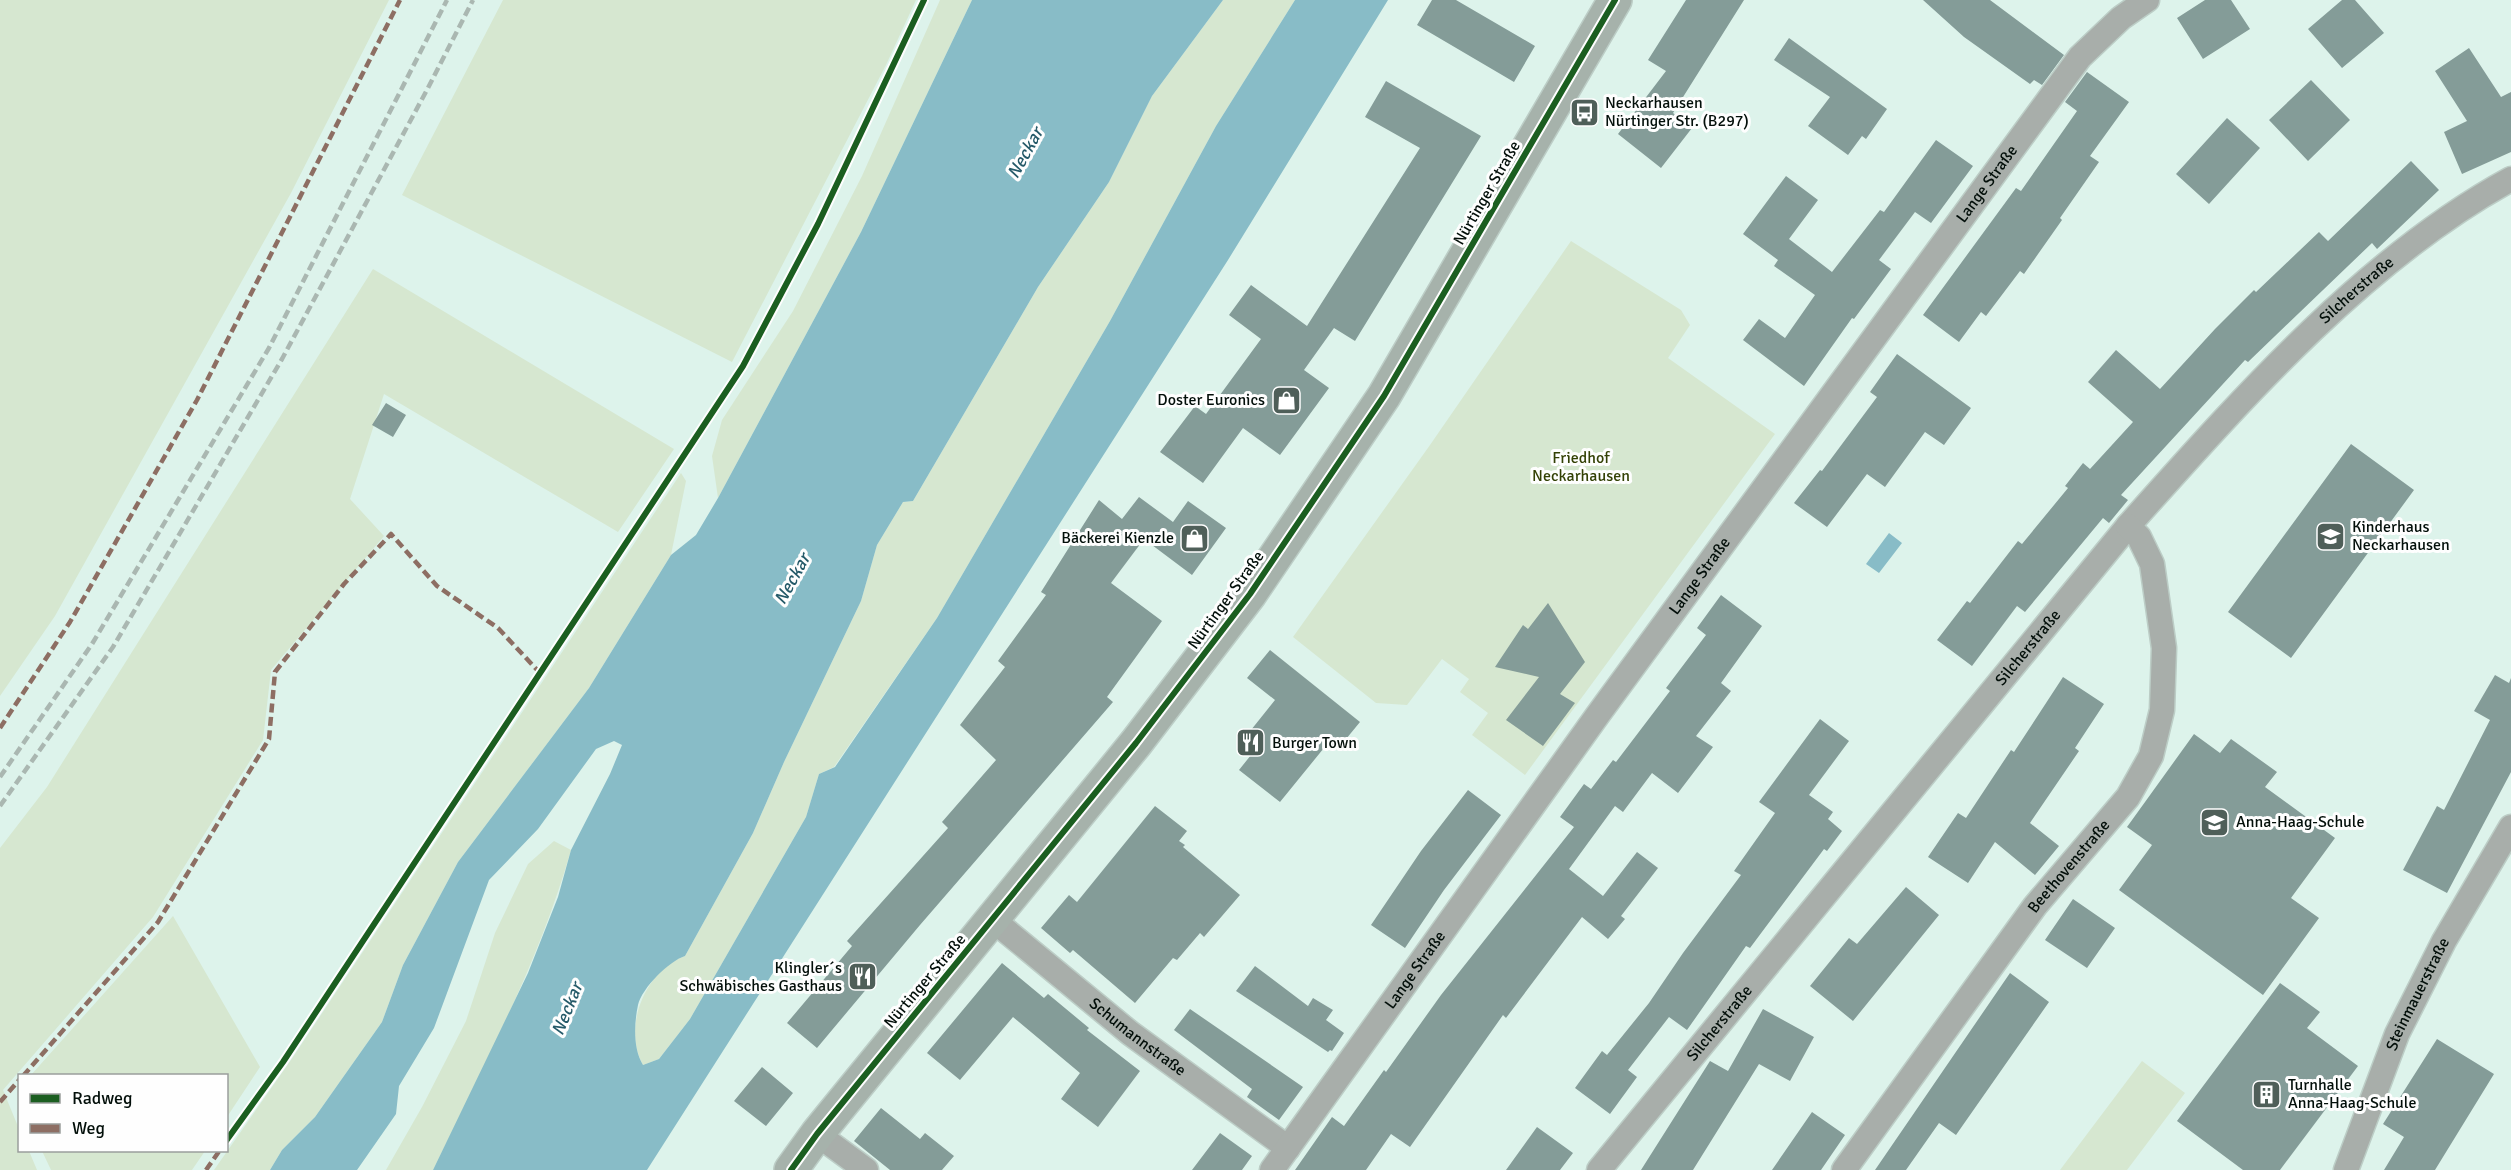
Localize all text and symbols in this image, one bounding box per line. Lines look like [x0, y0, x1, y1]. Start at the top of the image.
place label: Neckarhausen Nürtinger Str. (B297) [1605, 93, 1749, 131]
bus stop icon: Neckarhausen Nürtinger Str. (B297) [1568, 96, 1600, 128]
water label: Neckar [1002, 122, 1049, 182]
street label: Nürtinger Straße [1449, 137, 1525, 249]
street label: Lange Straße [1952, 141, 2022, 227]
street label: Silcherstraße [2315, 252, 2398, 328]
shop icon: Doster Euronics [1270, 384, 1302, 416]
place label: Doster Euronics [1157, 390, 1265, 410]
park label: Friedhof Neckarhausen [1532, 448, 1630, 486]
place label: Kinderhaus Neckarhausen [2352, 517, 2450, 555]
school or university icon: Kinderhaus Neckarhausen [2315, 520, 2347, 552]
shop icon: Bäckerei Kienzle [1179, 522, 1211, 554]
place label: Bäckerei Kienzle [1061, 528, 1174, 548]
street label: Lange Straße [1665, 533, 1735, 619]
street label: Nürtinger Straße [1184, 547, 1268, 653]
water label: Neckar [769, 548, 816, 608]
street label: Silcherstraße [1991, 606, 2065, 690]
restaurant icon: Burger Town [1235, 727, 1267, 759]
place label: Burger Town [1272, 733, 1357, 753]
school or university icon: Anna-Haag-Schule [2199, 806, 2231, 838]
place label: Anna-Haag-Schule [2236, 812, 2364, 832]
street label: Beethovenstraße [2023, 815, 2114, 917]
street label: Lange Straße [1380, 927, 1450, 1013]
street label: Nürtinger Straße [880, 930, 970, 1032]
street label: Steinmauerstraße [2382, 934, 2454, 1053]
place label: Klingler´s Schwäbisches Gasthaus [679, 958, 842, 996]
restaurant icon: Klingler´s Schwäbisches Gasthaus [847, 961, 879, 993]
water label: Neckar [547, 977, 588, 1038]
street label: Silcherstraße [1683, 981, 1757, 1065]
street label: Schumannstraße [1085, 993, 1190, 1080]
legend [18, 1074, 228, 1152]
place label: Turnhalle Anna-Haag-Schule [2288, 1075, 2416, 1113]
building icon: Turnhalle Anna-Haag-Schule [2251, 1078, 2283, 1110]
text: Radweg [72, 1087, 133, 1109]
text: Weg [72, 1117, 105, 1139]

